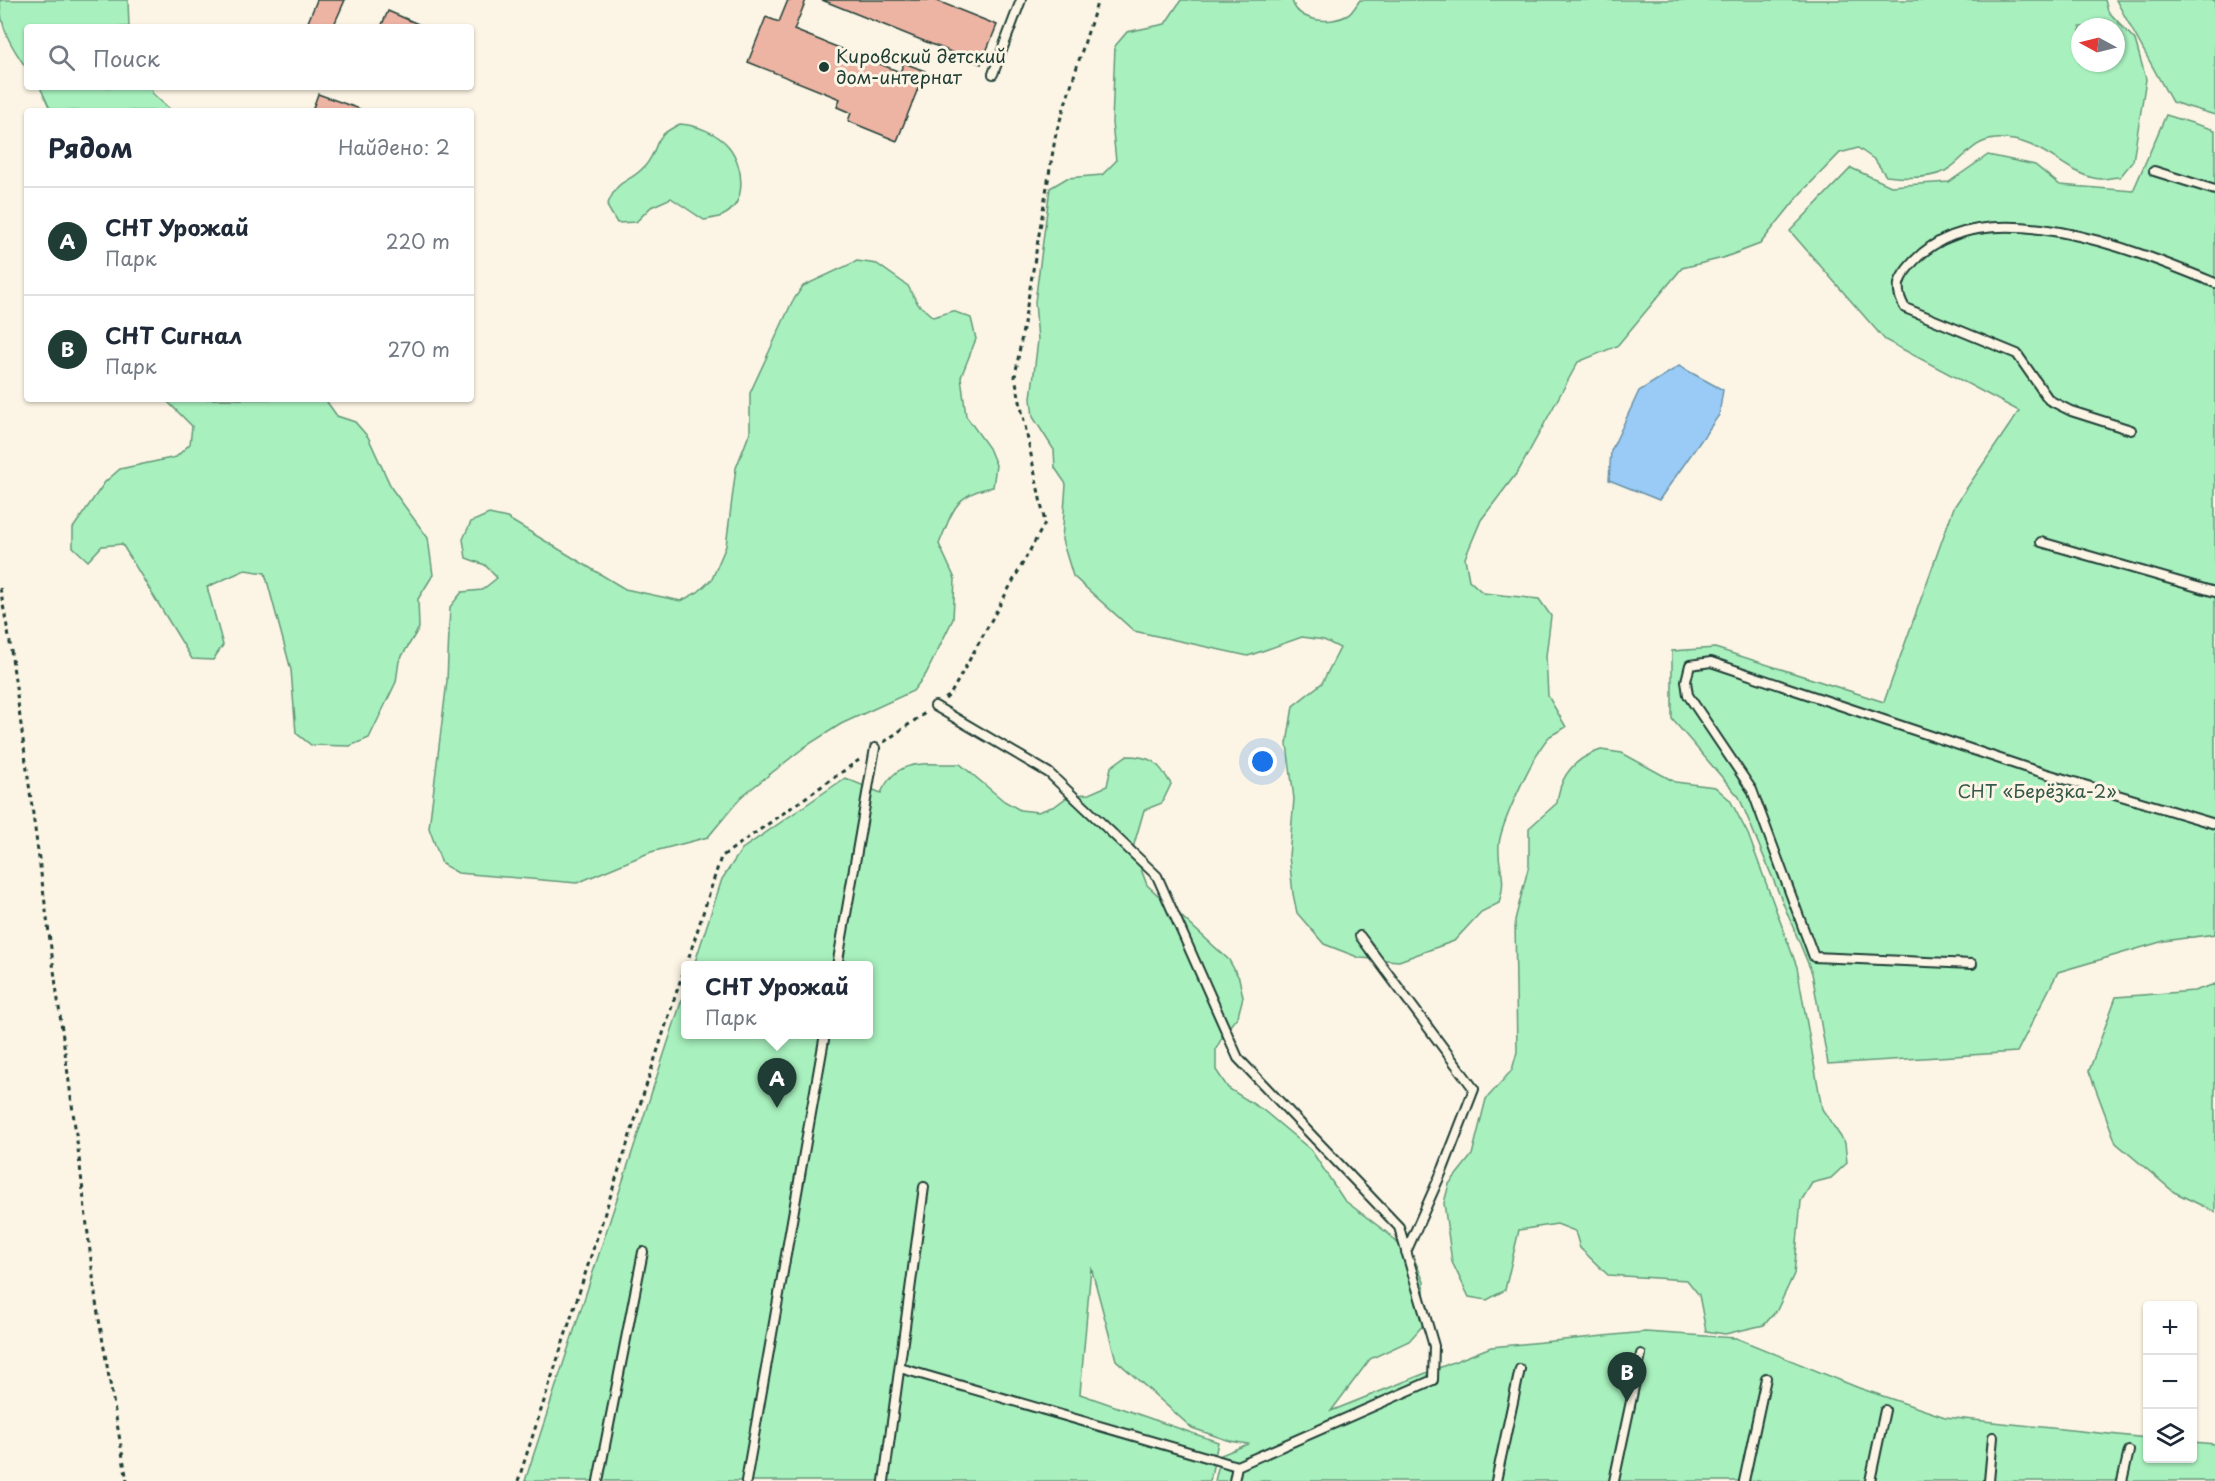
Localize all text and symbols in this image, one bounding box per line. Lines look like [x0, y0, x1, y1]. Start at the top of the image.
north arrow [2071, 18, 2125, 72]
search box [24, 24, 474, 90]
icon: search [45, 41, 78, 74]
text: Поиск [93, 41, 160, 74]
place label: Кировский детский дом-интернат [836, 42, 1006, 90]
marker: Кировский детский дом-интернат [817, 60, 831, 74]
text: Рядом [48, 128, 133, 167]
text: Найдено: 2 [338, 132, 450, 162]
text: СНТ Урожай [105, 210, 249, 243]
text: A [60, 226, 75, 256]
text: 220 m [386, 226, 450, 256]
text: Парк [105, 243, 157, 273]
text: СНТ Сигнал [105, 318, 242, 351]
text: B [61, 334, 74, 364]
text: 270 m [387, 334, 450, 364]
text: Парк [105, 351, 157, 381]
your location [1248, 747, 1277, 776]
park label: СНТ «Берёзка-2» [1957, 777, 2117, 804]
popup [681, 961, 873, 1039]
text: СНТ Урожай [705, 969, 849, 1002]
text: Парк [705, 1002, 757, 1032]
pin: A [758, 1058, 796, 1108]
map controls [2143, 1301, 2197, 1463]
button: + [2143, 1301, 2197, 1355]
pin: B [1608, 1352, 1646, 1402]
button: − [2143, 1355, 2197, 1409]
button: layers [2143, 1409, 2197, 1463]

